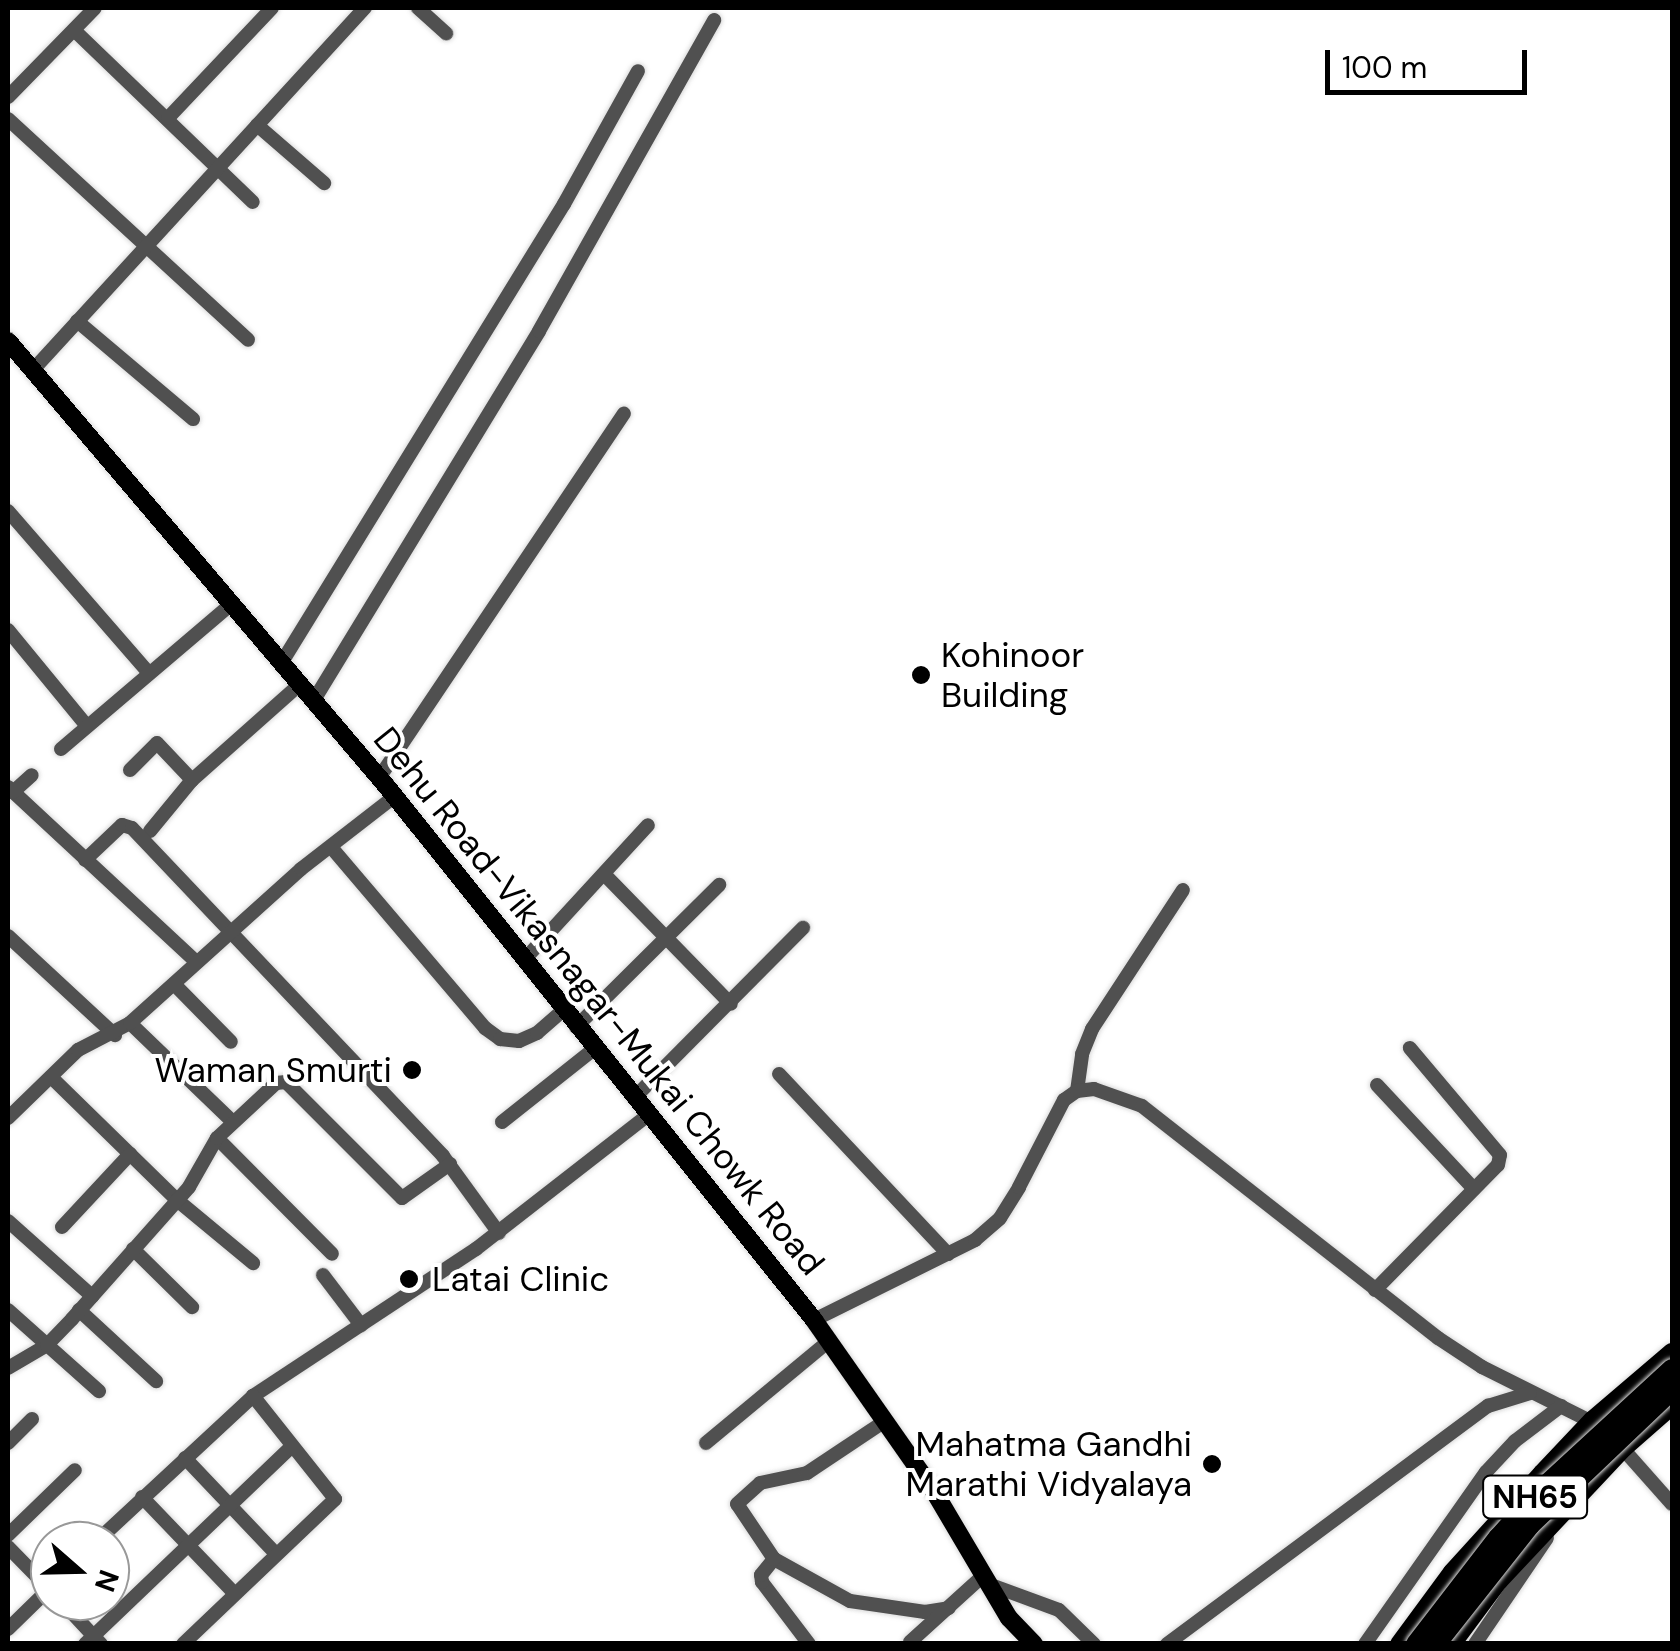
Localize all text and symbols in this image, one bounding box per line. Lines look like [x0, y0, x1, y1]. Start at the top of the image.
scale bar [1330, 30, 1532, 92]
text: 100 m [1342, 48, 1427, 87]
place label: Kohinoor Building [941, 634, 1084, 716]
marker: Kohinoor Building [910, 664, 932, 686]
street label: Dehu Road-Vikasnagar-Mukai Chowk Road [365, 719, 833, 1283]
place label: Waman Smurti [155, 1049, 392, 1091]
marker: Waman Smurti [401, 1059, 423, 1081]
place label: Latai Clinic [432, 1258, 609, 1300]
marker: Latai Clinic [396, 1266, 422, 1292]
place label: Mahatma Gandhi Marathi Vidyalaya [906, 1423, 1192, 1505]
marker: Mahatma Gandhi Marathi Vidyalaya [1201, 1453, 1223, 1475]
road number: NH65 [1480, 1470, 1590, 1524]
north arrow [30, 1521, 130, 1621]
text: N [86, 1565, 128, 1597]

